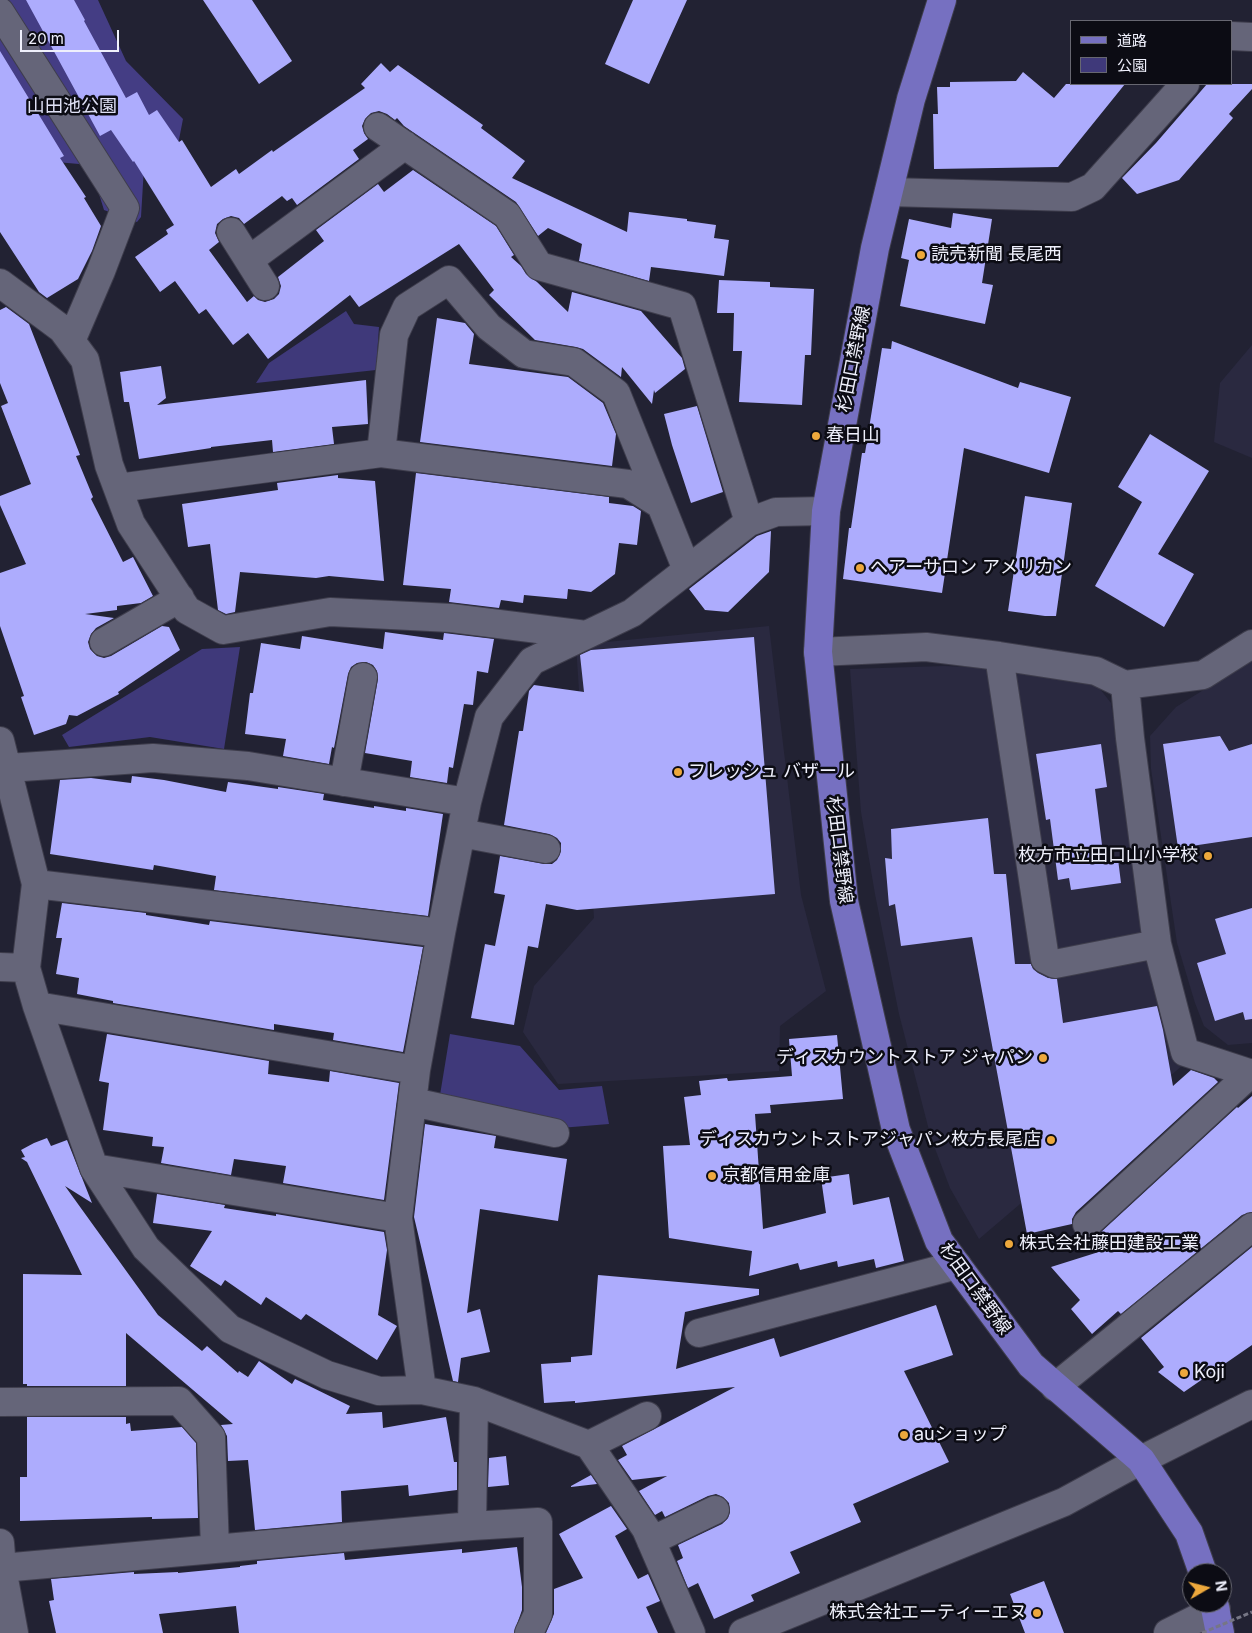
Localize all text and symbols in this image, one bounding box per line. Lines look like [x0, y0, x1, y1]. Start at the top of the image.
scale bar [22, 20, 121, 52]
legend [1070, 20, 1232, 85]
text: 20 m [28, 29, 64, 48]
text: 道路 [1117, 31, 1147, 50]
text: 公園 [1117, 56, 1147, 75]
park label: 山田池公園 [27, 96, 117, 118]
place label: 読売新聞 長尾西 [931, 244, 1062, 266]
marker: 読売新聞 長尾西 [915, 249, 927, 261]
street label: 杉田口禁野線 [833, 304, 875, 414]
place label: 春日山 [826, 425, 880, 447]
marker: 春日山 [810, 430, 822, 442]
place label: ヘアーサロン アメリカン [870, 557, 1072, 579]
marker: ヘアーサロン アメリカン [854, 562, 866, 574]
place label: フレッシュ バザール [688, 761, 855, 783]
marker: フレッシュ バザール [672, 766, 684, 778]
street label: 杉田口禁野線 [822, 795, 856, 905]
place label: 枚方市立田口山小学校 [1018, 845, 1198, 867]
marker: 枚方市立田口山小学校 [1202, 850, 1214, 862]
place label: ディスカウントストア ジャパン [776, 1047, 1033, 1069]
marker: ディスカウントストア ジャパン [1037, 1052, 1049, 1064]
place label: ディスカウントストアジャパン枚方長尾店 [699, 1129, 1041, 1151]
marker: ディスカウントストアジャパン枚方長尾店 [1045, 1134, 1057, 1146]
place label: 京都信用金庫 [722, 1165, 830, 1187]
marker: 京都信用金庫 [706, 1170, 718, 1182]
place label: 株式会社藤田建設工業 [1019, 1233, 1199, 1255]
marker: 株式会社藤田建設工業 [1003, 1238, 1015, 1250]
street label: 杉田口禁野線 [935, 1239, 1015, 1339]
place label: Koji [1194, 1362, 1225, 1384]
marker: Koji [1178, 1367, 1190, 1379]
place label: auショップ [914, 1424, 1007, 1446]
marker: auショップ [898, 1429, 910, 1441]
north arrow [1182, 1563, 1232, 1613]
text: N [1212, 1580, 1231, 1592]
place label: 株式会社エーティーエヌ [829, 1602, 1027, 1624]
marker: 株式会社エーティーエヌ [1031, 1607, 1043, 1619]

